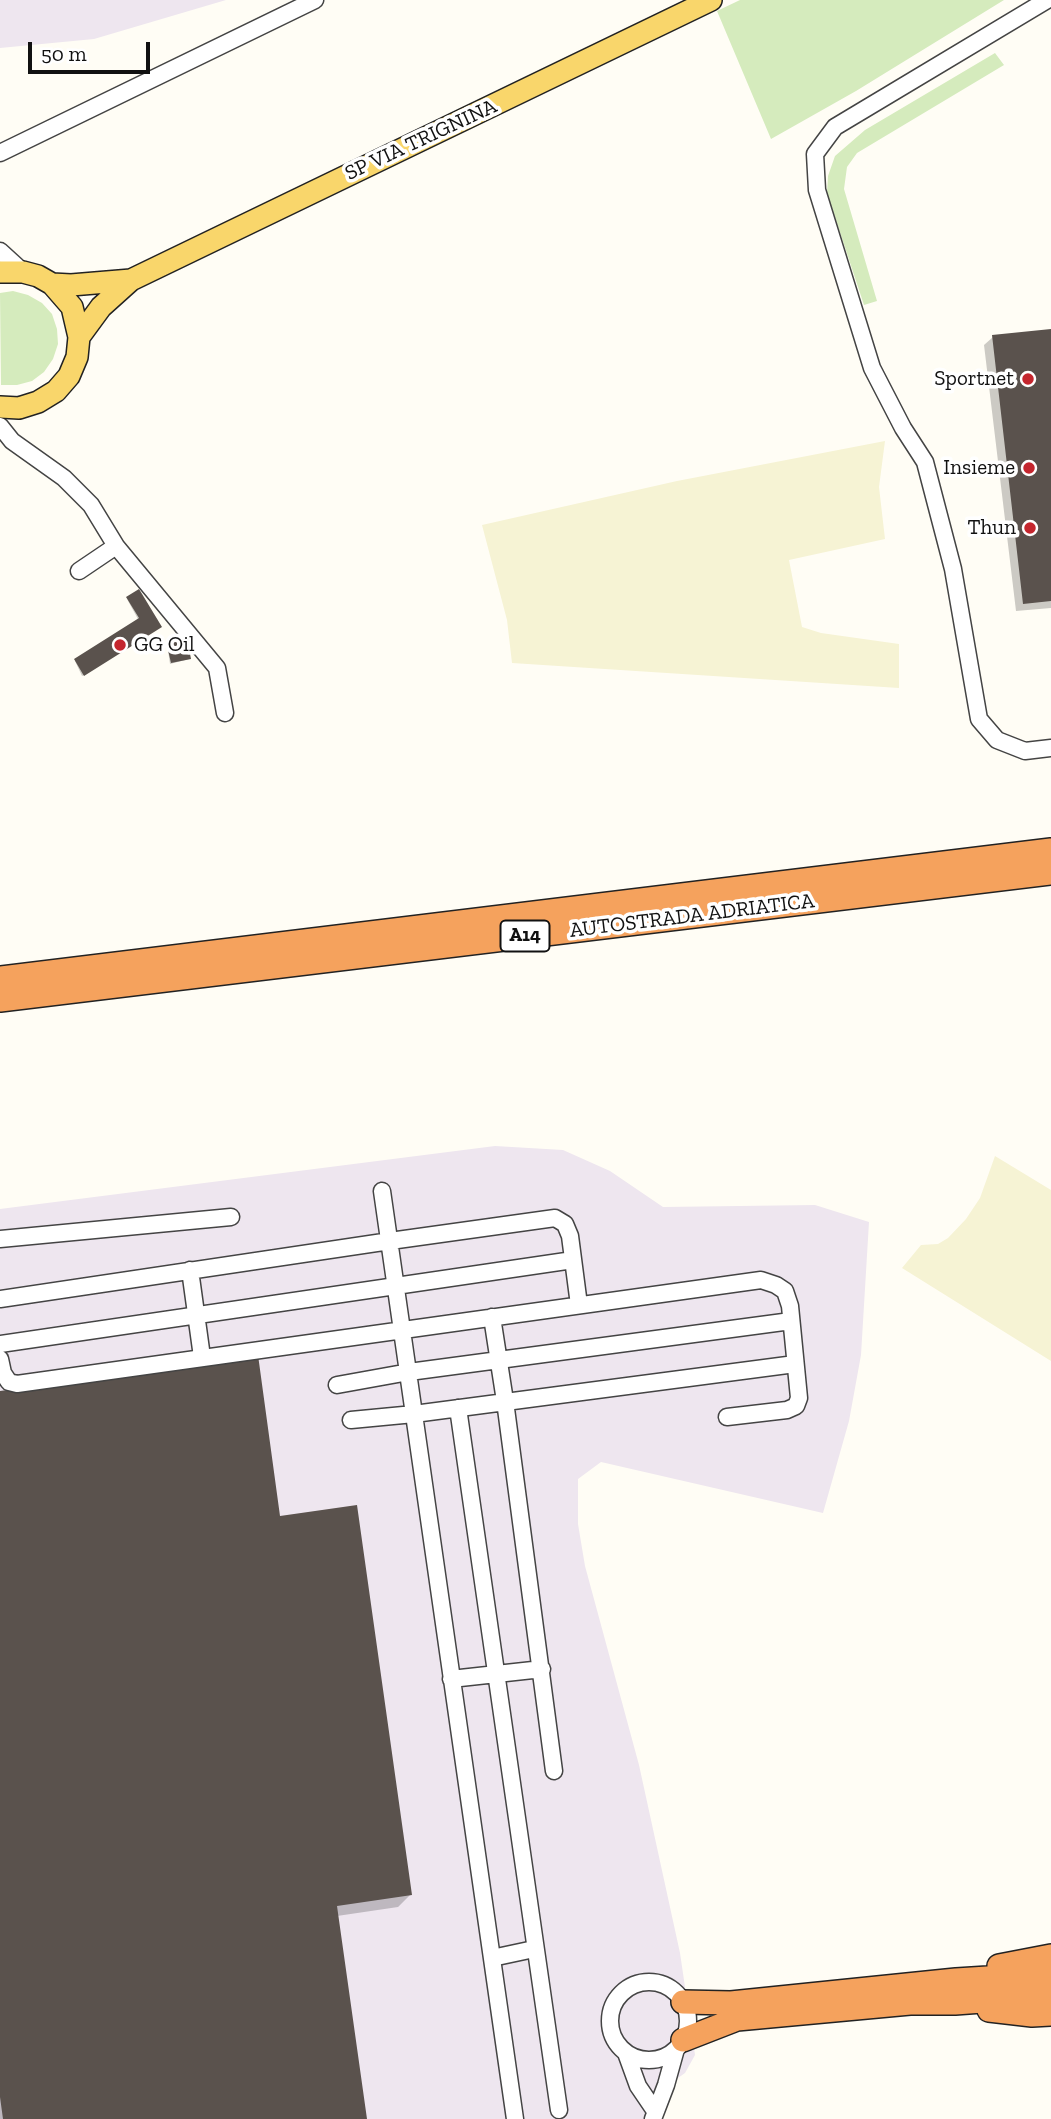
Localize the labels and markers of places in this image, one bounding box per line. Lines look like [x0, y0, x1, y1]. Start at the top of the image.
place label: Sportnet [934, 366, 1014, 392]
marker: Sportnet [1020, 371, 1036, 387]
place label: Insieme [943, 455, 1015, 481]
marker: Insieme [1021, 460, 1037, 476]
place label: Thun [967, 515, 1016, 541]
marker: Thun [1022, 520, 1038, 536]
place label: GG Oil [134, 632, 195, 658]
marker: GG Oil [112, 637, 128, 653]

